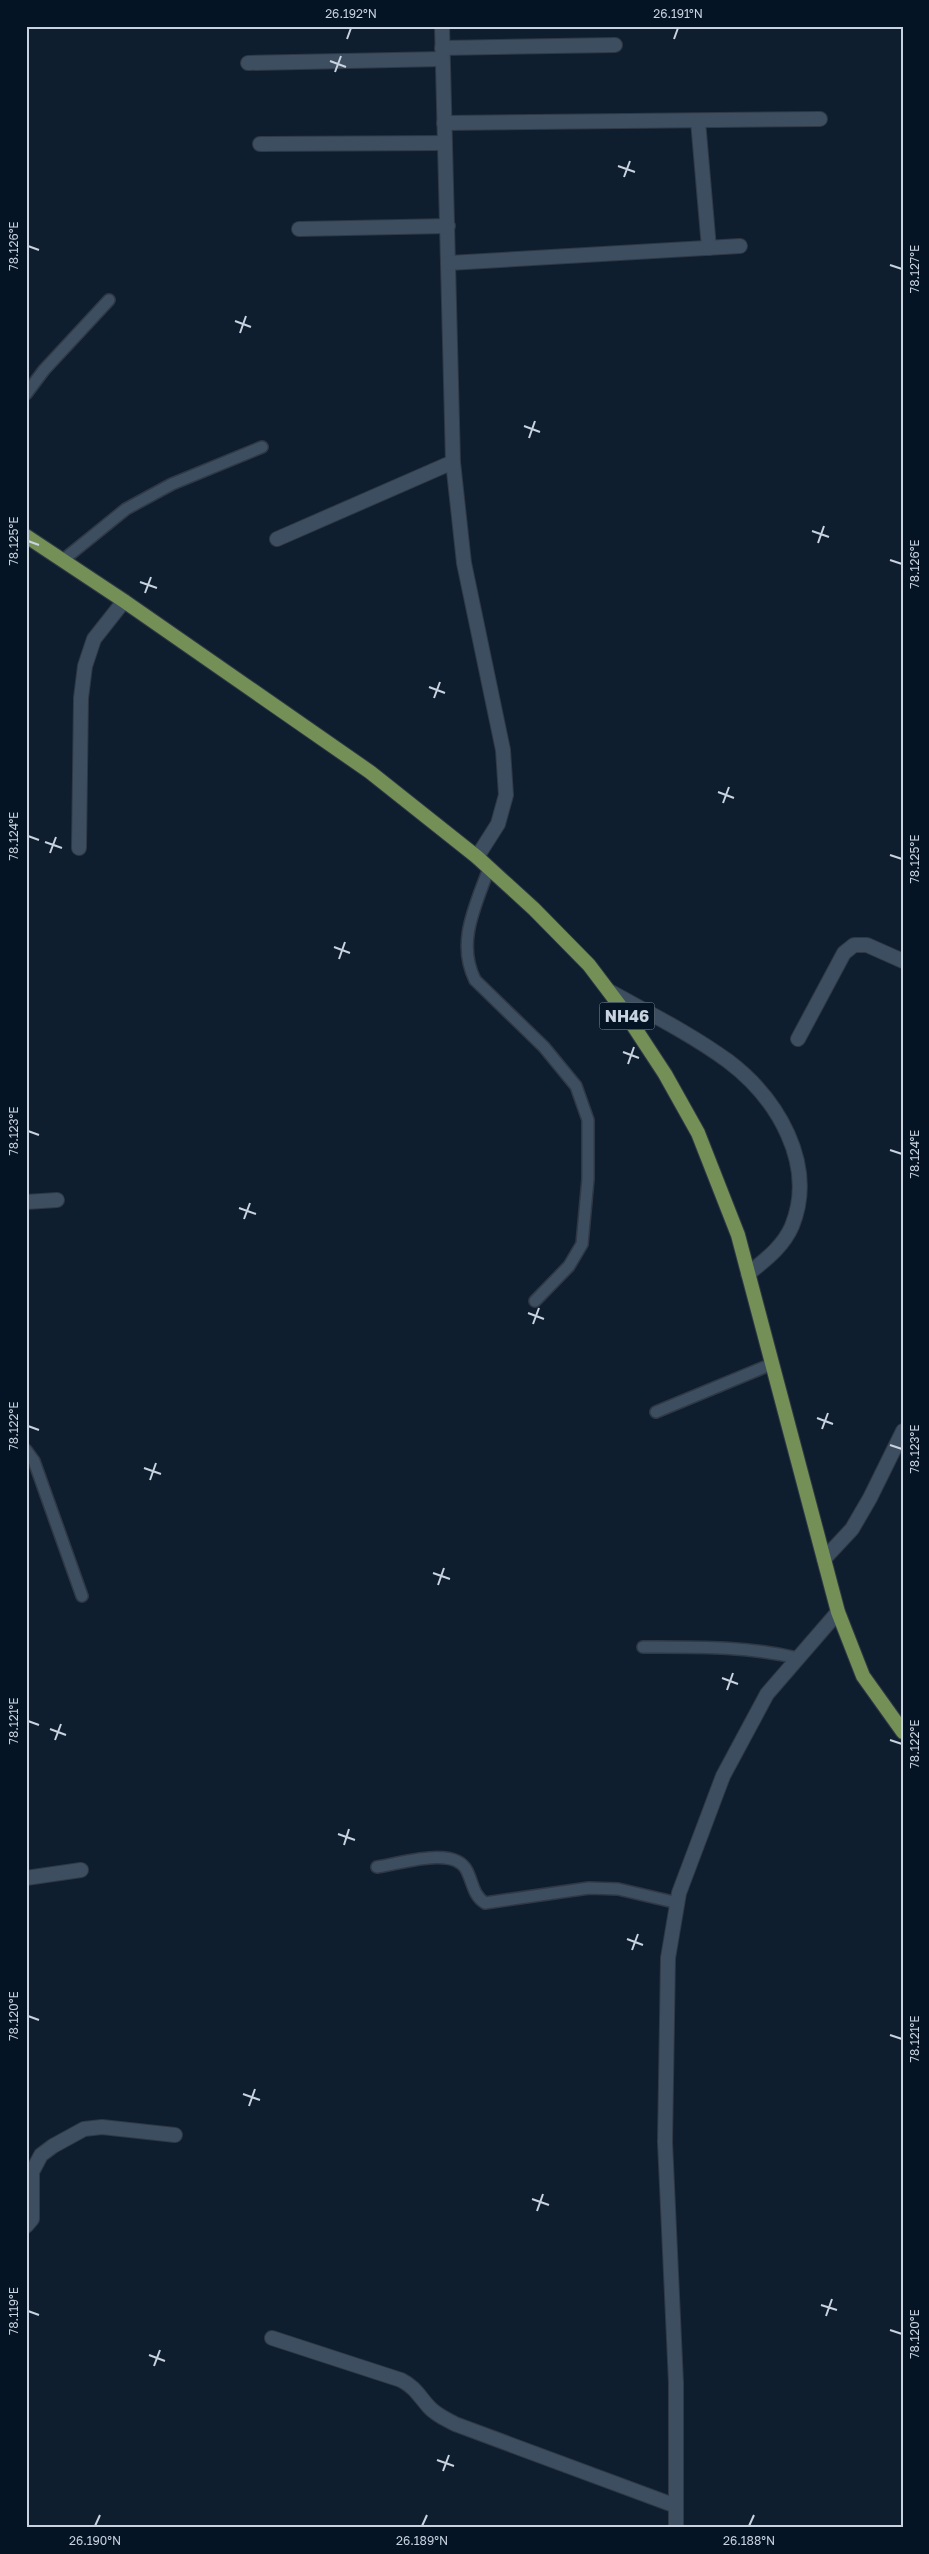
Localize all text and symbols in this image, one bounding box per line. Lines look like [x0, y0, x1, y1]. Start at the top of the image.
text: 26.192°N [325, 6, 377, 21]
text: 26.191°N [653, 6, 703, 21]
text: 78.126°E [6, 221, 21, 271]
text: 78.127°E [907, 245, 922, 293]
text: 78.125°E [6, 516, 21, 566]
text: 78.126°E [907, 539, 922, 589]
text: 78.124°E [6, 812, 21, 860]
text: 78.125°E [907, 834, 922, 884]
road number: NH46 [600, 1002, 654, 1030]
text: 78.123°E [6, 1106, 21, 1156]
text: 78.124°E [907, 1130, 922, 1178]
text: 78.122°E [6, 1401, 21, 1451]
text: 78.123°E [907, 1424, 922, 1474]
text: 78.121°E [6, 1698, 21, 1744]
text: 78.122°E [907, 1719, 922, 1769]
text: 78.120°E [6, 1991, 21, 2041]
text: 78.121°E [907, 2016, 922, 2062]
text: 78.119°E [6, 2287, 21, 2335]
text: 78.120°E [907, 2309, 922, 2359]
text: 26.190°N [69, 2533, 121, 2548]
text: 26.189°N [396, 2533, 448, 2548]
text: 26.188°N [723, 2533, 775, 2548]

